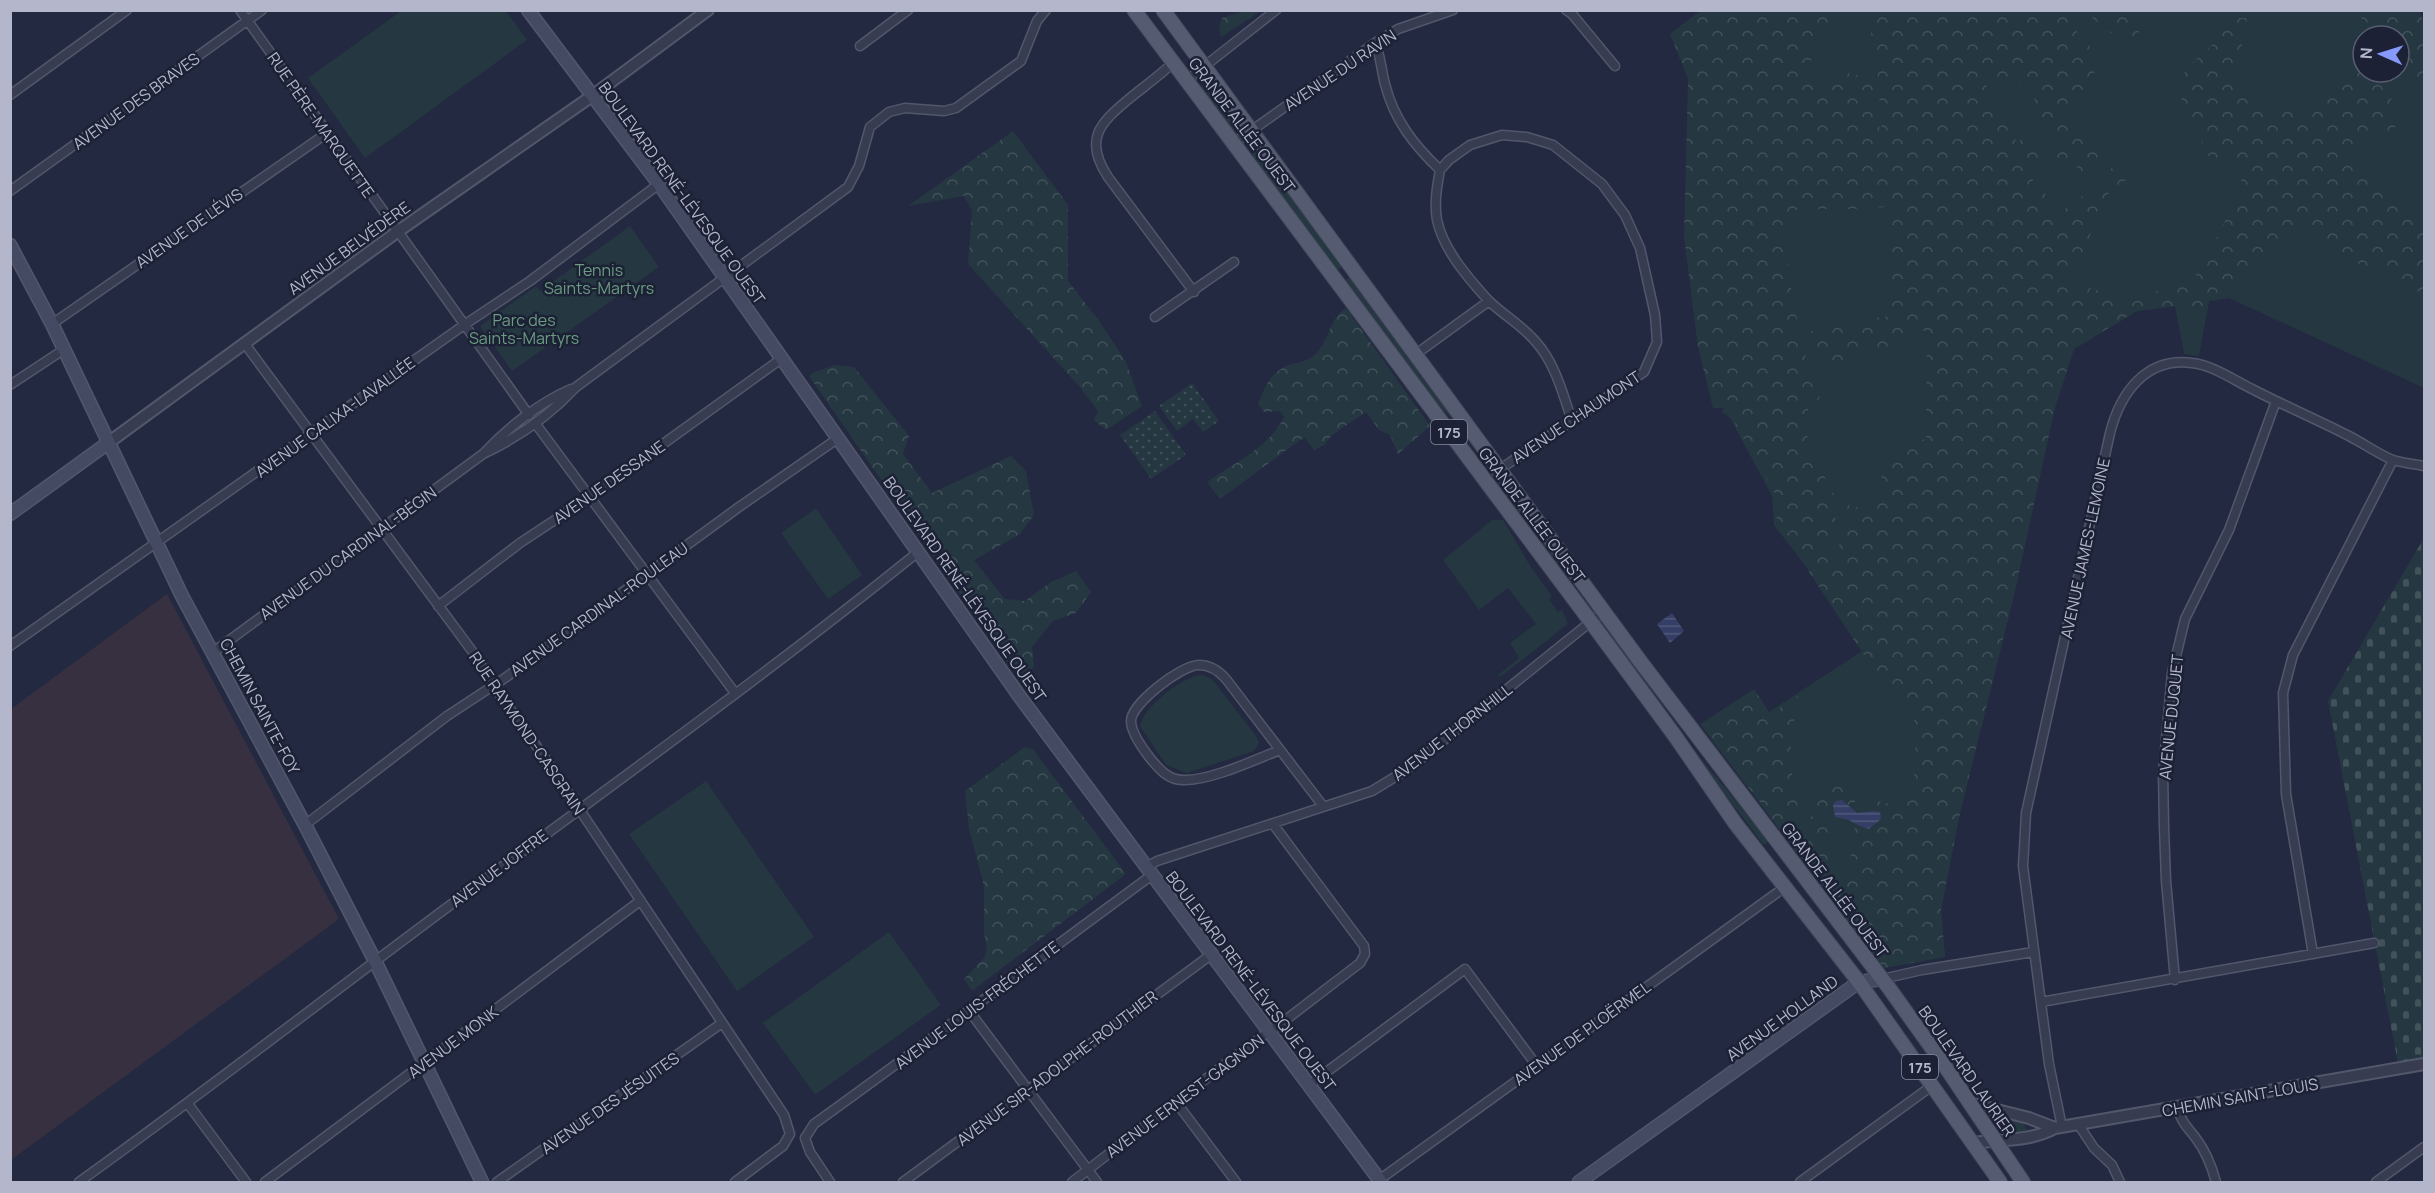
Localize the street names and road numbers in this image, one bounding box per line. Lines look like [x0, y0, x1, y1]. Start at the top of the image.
street label: AVENUE DU RAVIN [1280, 24, 1400, 116]
street label: AVENUE DES BRAVES [68, 47, 204, 155]
street label: RUE PÈRE-MARQUETTE [262, 48, 380, 202]
street label: GRANDE ALLÉE OUEST [1184, 53, 1301, 198]
street label: BOULEVARD RENÉ-LÉVESQUE OUEST [594, 77, 771, 309]
street label: AVENUE DE LÉVIS [131, 183, 247, 273]
street label: AVENUE BELVÉDÈRE [283, 196, 415, 300]
street label: AVENUE CALIXA-LAVALLÉE [251, 352, 419, 482]
street label: AVENUE CHAUMONT [1507, 365, 1645, 468]
road number: 175 [1431, 420, 1467, 444]
street label: AVENUE DESSANE [549, 435, 669, 529]
street label: GRANDE ALLÉE OUEST [1474, 443, 1591, 588]
street label: AVENUE JAMES-LEMOINE [2055, 456, 2115, 640]
street label: BOULEVARD RENÉ-LÉVESQUE OUEST [879, 472, 1052, 706]
street label: AVENUE DU CARDINAL-BÉGIN [255, 481, 441, 625]
street label: AVENUE CARDINAL-ROULEAU [505, 537, 693, 681]
street label: CHEMIN SAINTE-FOY [215, 634, 305, 778]
street label: RUE RAYMOND-CASGRAIN [464, 647, 590, 819]
street label: AVENUE DUQUET [2153, 653, 2189, 781]
street label: AVENUE THORNHILL [1388, 678, 1516, 786]
street label: GRANDE ALLÉE OUEST [1777, 818, 1894, 963]
street label: AVENUE JOFFRE [446, 824, 552, 912]
street label: BOULEVARD RENÉ-LÉVESQUE OUEST [1161, 867, 1341, 1096]
street label: AVENUE LOUIS-FRÉCHETTE [890, 936, 1064, 1074]
street label: AVENUE HOLLAND [1722, 970, 1842, 1066]
street label: AVENUE DE PLOËRMEL [1509, 976, 1655, 1090]
street label: AVENUE SIR-ADOLPHE-ROUTHIER [952, 985, 1162, 1151]
street label: AVENUE MONK [403, 1000, 503, 1083]
street label: BOULEVARD LAURIER [1914, 1001, 2020, 1141]
street label: AVENUE ERNEST-GAGNON [1101, 1029, 1269, 1163]
street label: AVENUE DES JÉSUITES [537, 1047, 684, 1159]
road number: 175 [1902, 1055, 1938, 1079]
street label: CHEMIN SAINT-LOUIS [2160, 1072, 2320, 1122]

